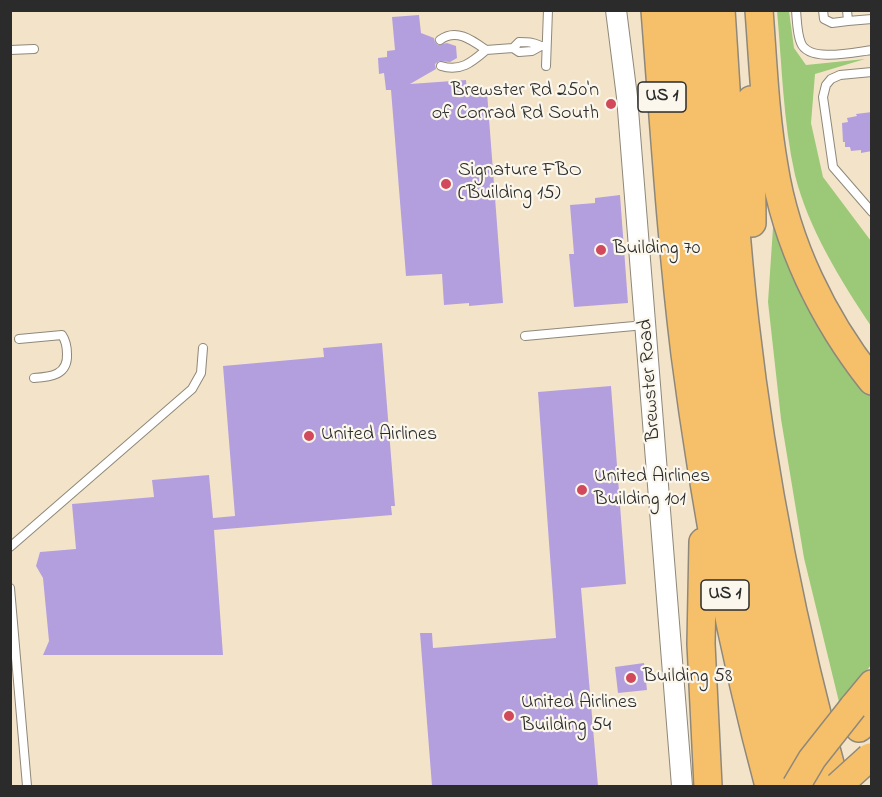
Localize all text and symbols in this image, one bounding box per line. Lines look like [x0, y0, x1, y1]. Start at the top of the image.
place label: Brewster Rd 250'n of Conrad Rd South [432, 80, 599, 127]
road number: US 1 [638, 82, 686, 112]
marker: Brewster Rd 250'n of Conrad Rd South [604, 97, 618, 111]
place label: Signature FBO (Building 15) [458, 160, 582, 207]
marker: Signature FBO (Building 15) [439, 177, 453, 191]
place label: Building 70 [613, 238, 700, 262]
marker: Building 70 [594, 243, 608, 257]
street label: Brewster Road [635, 318, 667, 442]
place label: United Airlines [321, 424, 437, 448]
marker: United Airlines [302, 429, 316, 443]
place label: United Airlines Building 101 [594, 466, 710, 513]
marker: United Airlines Building 101 [575, 483, 589, 497]
road number: US 1 [701, 580, 749, 610]
place label: Building 58 [643, 666, 732, 690]
marker: Building 58 [624, 671, 638, 685]
place label: United Airlines Building 54 [521, 692, 637, 739]
marker: United Airlines Building 54 [502, 709, 516, 723]

